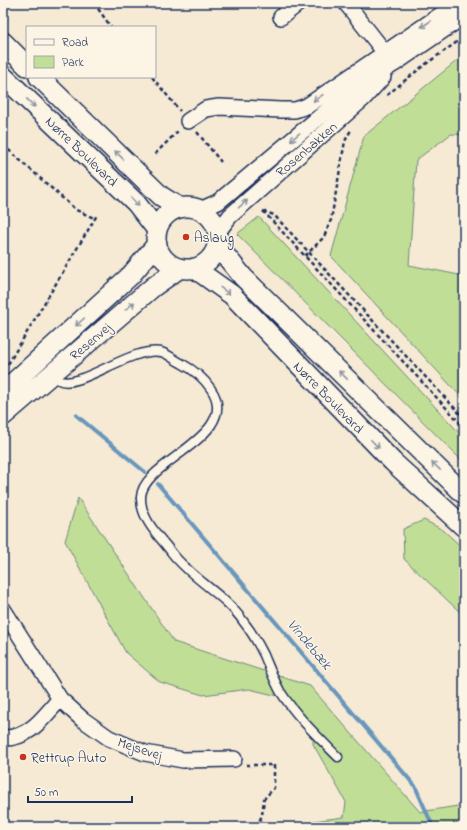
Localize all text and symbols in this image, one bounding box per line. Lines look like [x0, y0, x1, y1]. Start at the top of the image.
one-way arrow [420, 21, 432, 29]
legend [26, 26, 156, 78]
text: Road [62, 34, 88, 52]
text: Park [62, 54, 84, 72]
one-way arrow [313, 94, 324, 102]
one-way arrow [26, 98, 36, 107]
street label: Nørre Boulevard [40, 112, 122, 192]
street label: Rosenbakken [272, 117, 343, 183]
one-way arrow [290, 133, 301, 142]
one-way arrow [114, 150, 124, 160]
one-way arrow [130, 197, 140, 207]
one-way arrow [238, 200, 249, 209]
place label: Aslaug [194, 228, 234, 250]
marker: Aslaug [181, 232, 191, 242]
one-way arrow [220, 287, 231, 295]
one-way arrow [125, 302, 136, 311]
street label: Resenvej [66, 317, 117, 366]
one-way arrow [75, 317, 85, 326]
street label: Nørre Boulevard [288, 357, 368, 439]
one-way arrow [338, 370, 348, 380]
one-way arrow [370, 439, 380, 449]
one-way arrow [431, 461, 441, 471]
water label: Vindebæk [281, 615, 338, 676]
street label: Mejsevej [114, 732, 166, 767]
place label: Rettrup Auto [31, 748, 106, 769]
marker: Rettrup Auto [18, 752, 28, 762]
scale bar [28, 778, 132, 804]
text: 50 m [34, 784, 58, 802]

